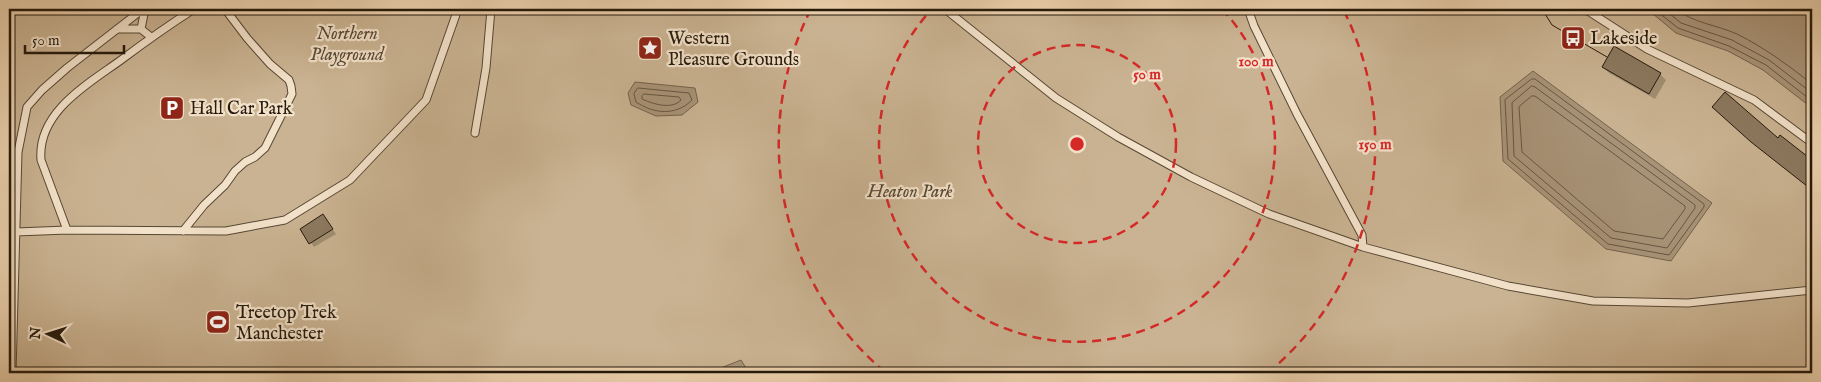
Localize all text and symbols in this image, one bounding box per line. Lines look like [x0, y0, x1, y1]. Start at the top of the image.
scale bar [25, 22, 124, 54]
park label: Northern Playground [310, 23, 385, 67]
bus stop icon: Lakeside [1560, 25, 1586, 51]
place label: Western Pleasure Grounds [668, 28, 799, 72]
place label: Lakeside [1590, 28, 1657, 51]
text: 50 m [32, 31, 60, 50]
place icon: Western Pleasure Grounds [637, 35, 663, 61]
text: 100 m [1238, 52, 1274, 71]
text: 50 m [1133, 65, 1161, 84]
parking icon: Hall Car Park [159, 95, 185, 121]
place label: Hall Car Park [190, 98, 293, 121]
centre of rings [1068, 135, 1086, 153]
text: 150 m [1358, 135, 1392, 154]
park label: Heaton Park [866, 181, 953, 204]
place label: Treetop Trek Manchester [236, 302, 337, 346]
sports icon: Treetop Trek Manchester [205, 309, 231, 335]
north arrow [22, 310, 72, 360]
text: N [27, 326, 45, 341]

